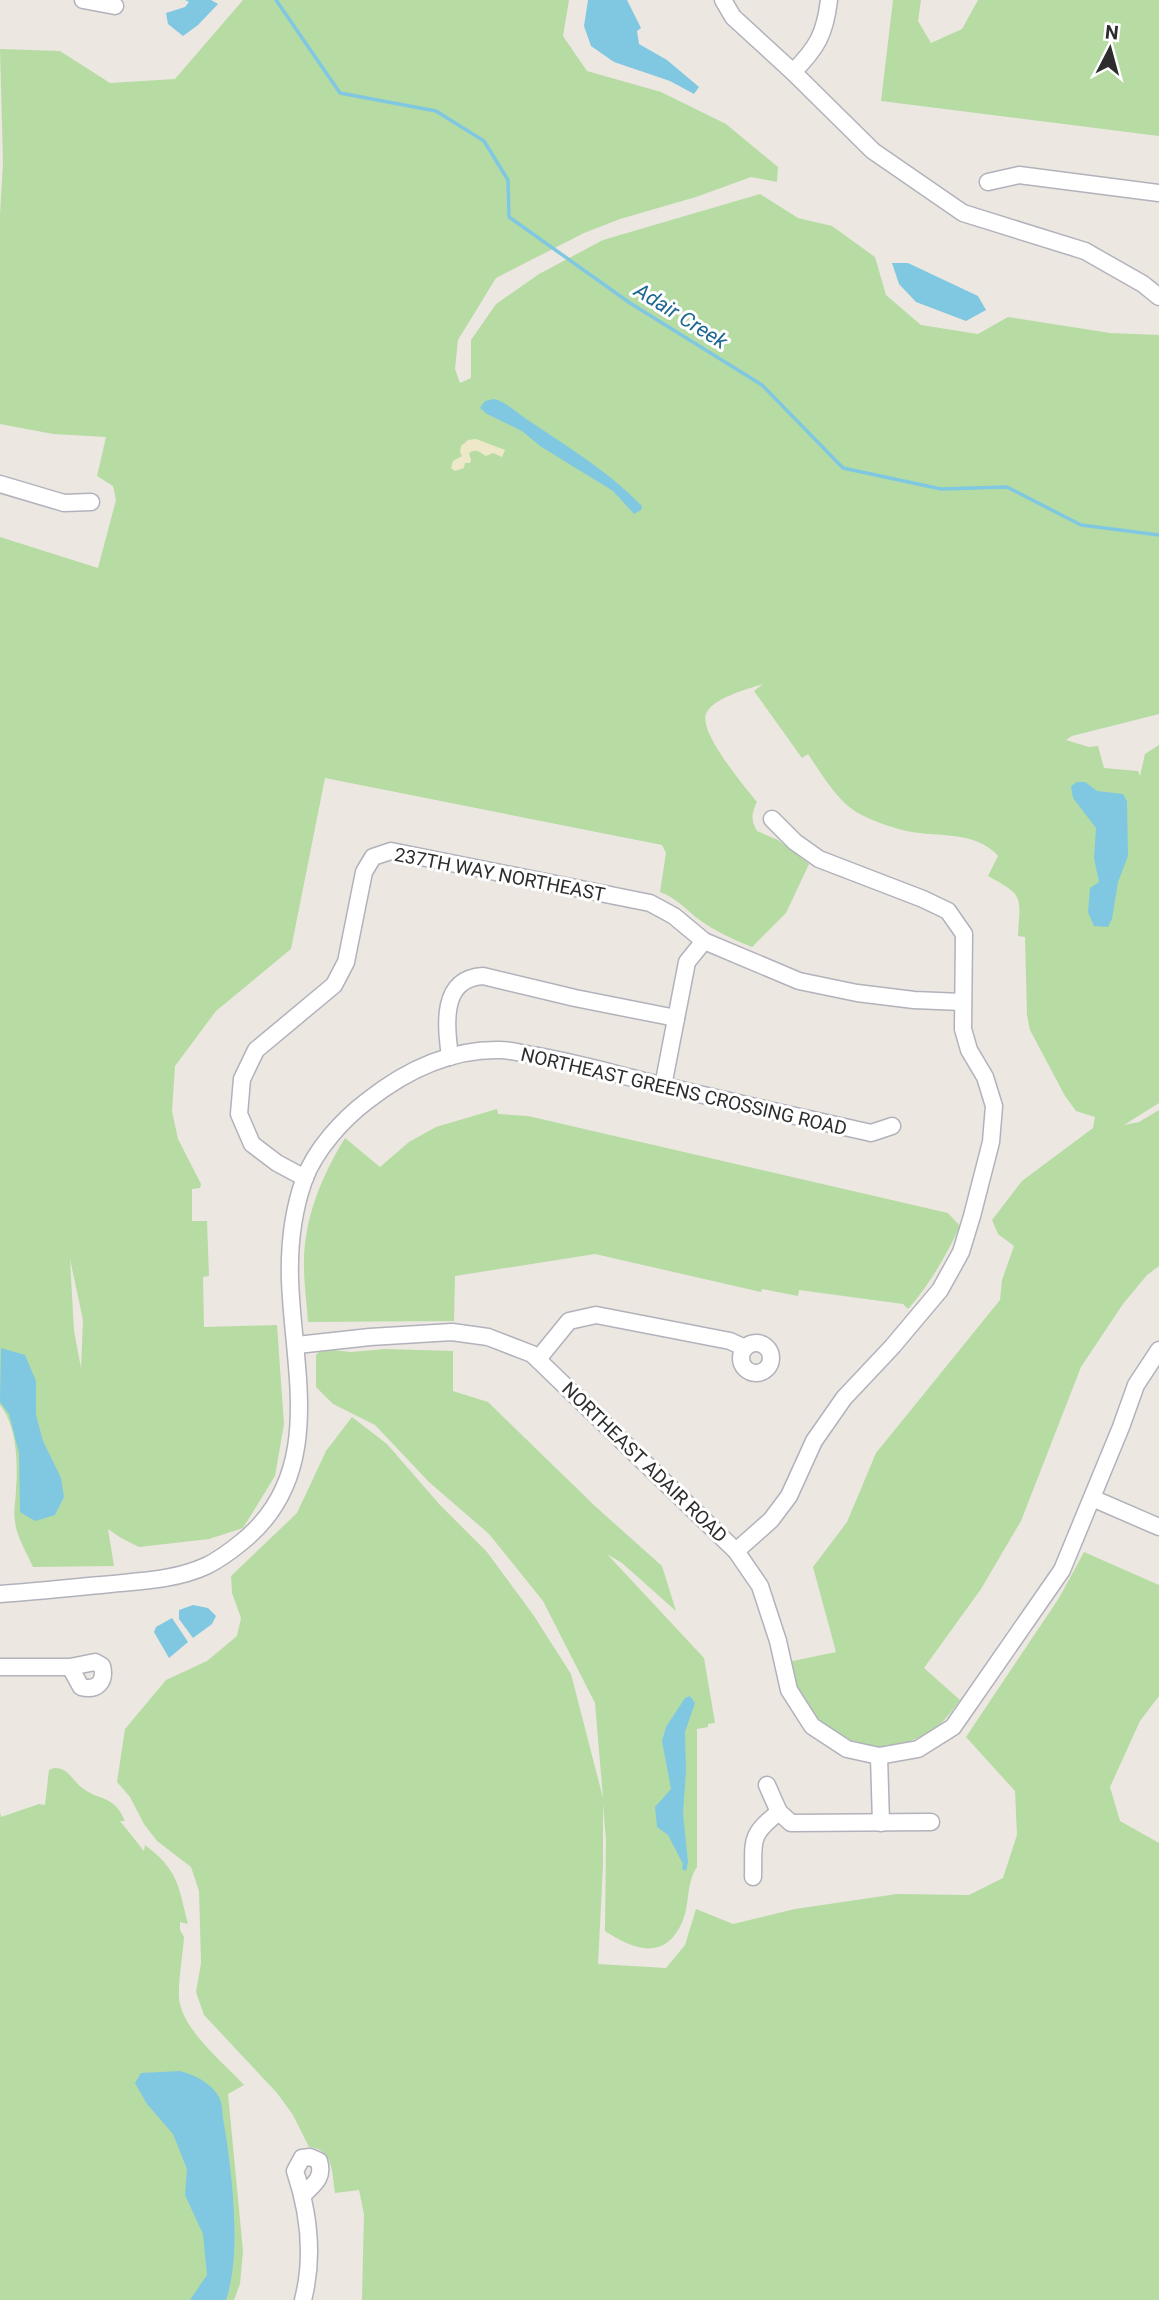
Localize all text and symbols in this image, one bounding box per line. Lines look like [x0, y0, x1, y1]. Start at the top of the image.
north arrow [1075, 14, 1145, 84]
text: N [1104, 20, 1120, 45]
water label: Adair Creek [629, 278, 732, 354]
street label: 237TH WAY NORTHEAST [393, 843, 607, 906]
street label: NORTHEAST GREENS CROSSING ROAD [519, 1043, 849, 1140]
street label: NORTHEAST ADAIR ROAD [557, 1377, 732, 1547]

